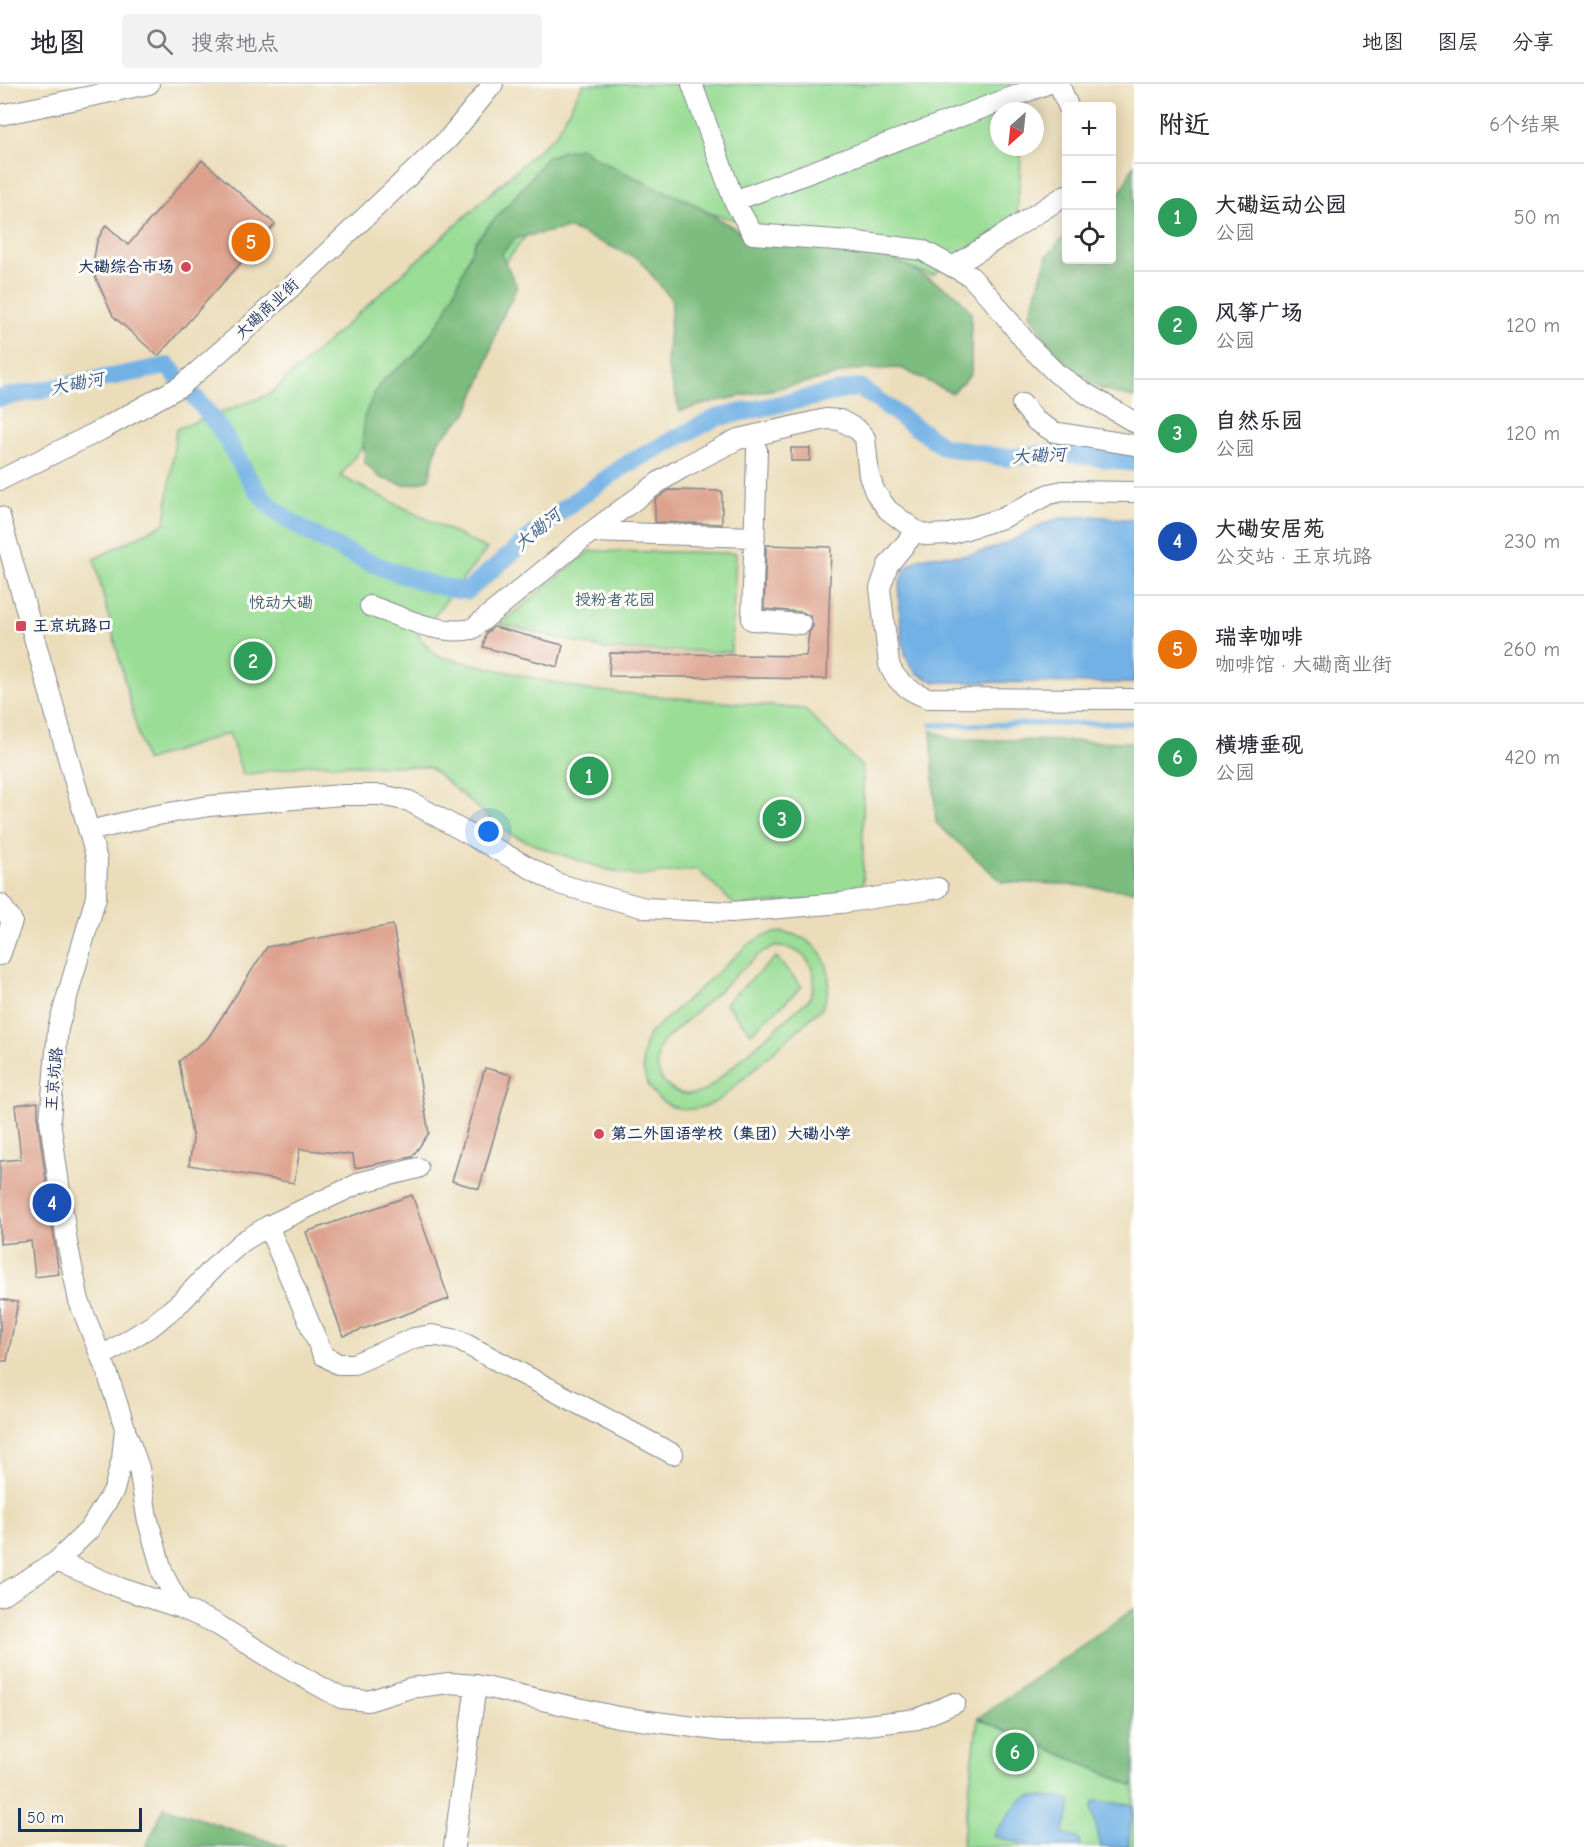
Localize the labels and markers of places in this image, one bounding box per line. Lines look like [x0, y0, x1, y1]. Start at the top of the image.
pin: 5 [232, 220, 270, 264]
place label: 大磡综合市场 [78, 258, 174, 276]
marker: 大磡综合市场 [179, 260, 193, 274]
place label: 王京坑路口 [33, 617, 113, 635]
marker: 王京坑路口 [14, 619, 28, 633]
pin: 2 [234, 638, 272, 684]
pin: 1 [570, 754, 608, 798]
pin: 3 [762, 796, 802, 842]
place label: 第二外国语学校（集团）大磡小学 [611, 1125, 851, 1143]
marker: 第二外国语学校（集团）大磡小学 [592, 1127, 606, 1141]
pin: 4 [32, 1180, 72, 1226]
pin: 6 [996, 1730, 1034, 1774]

